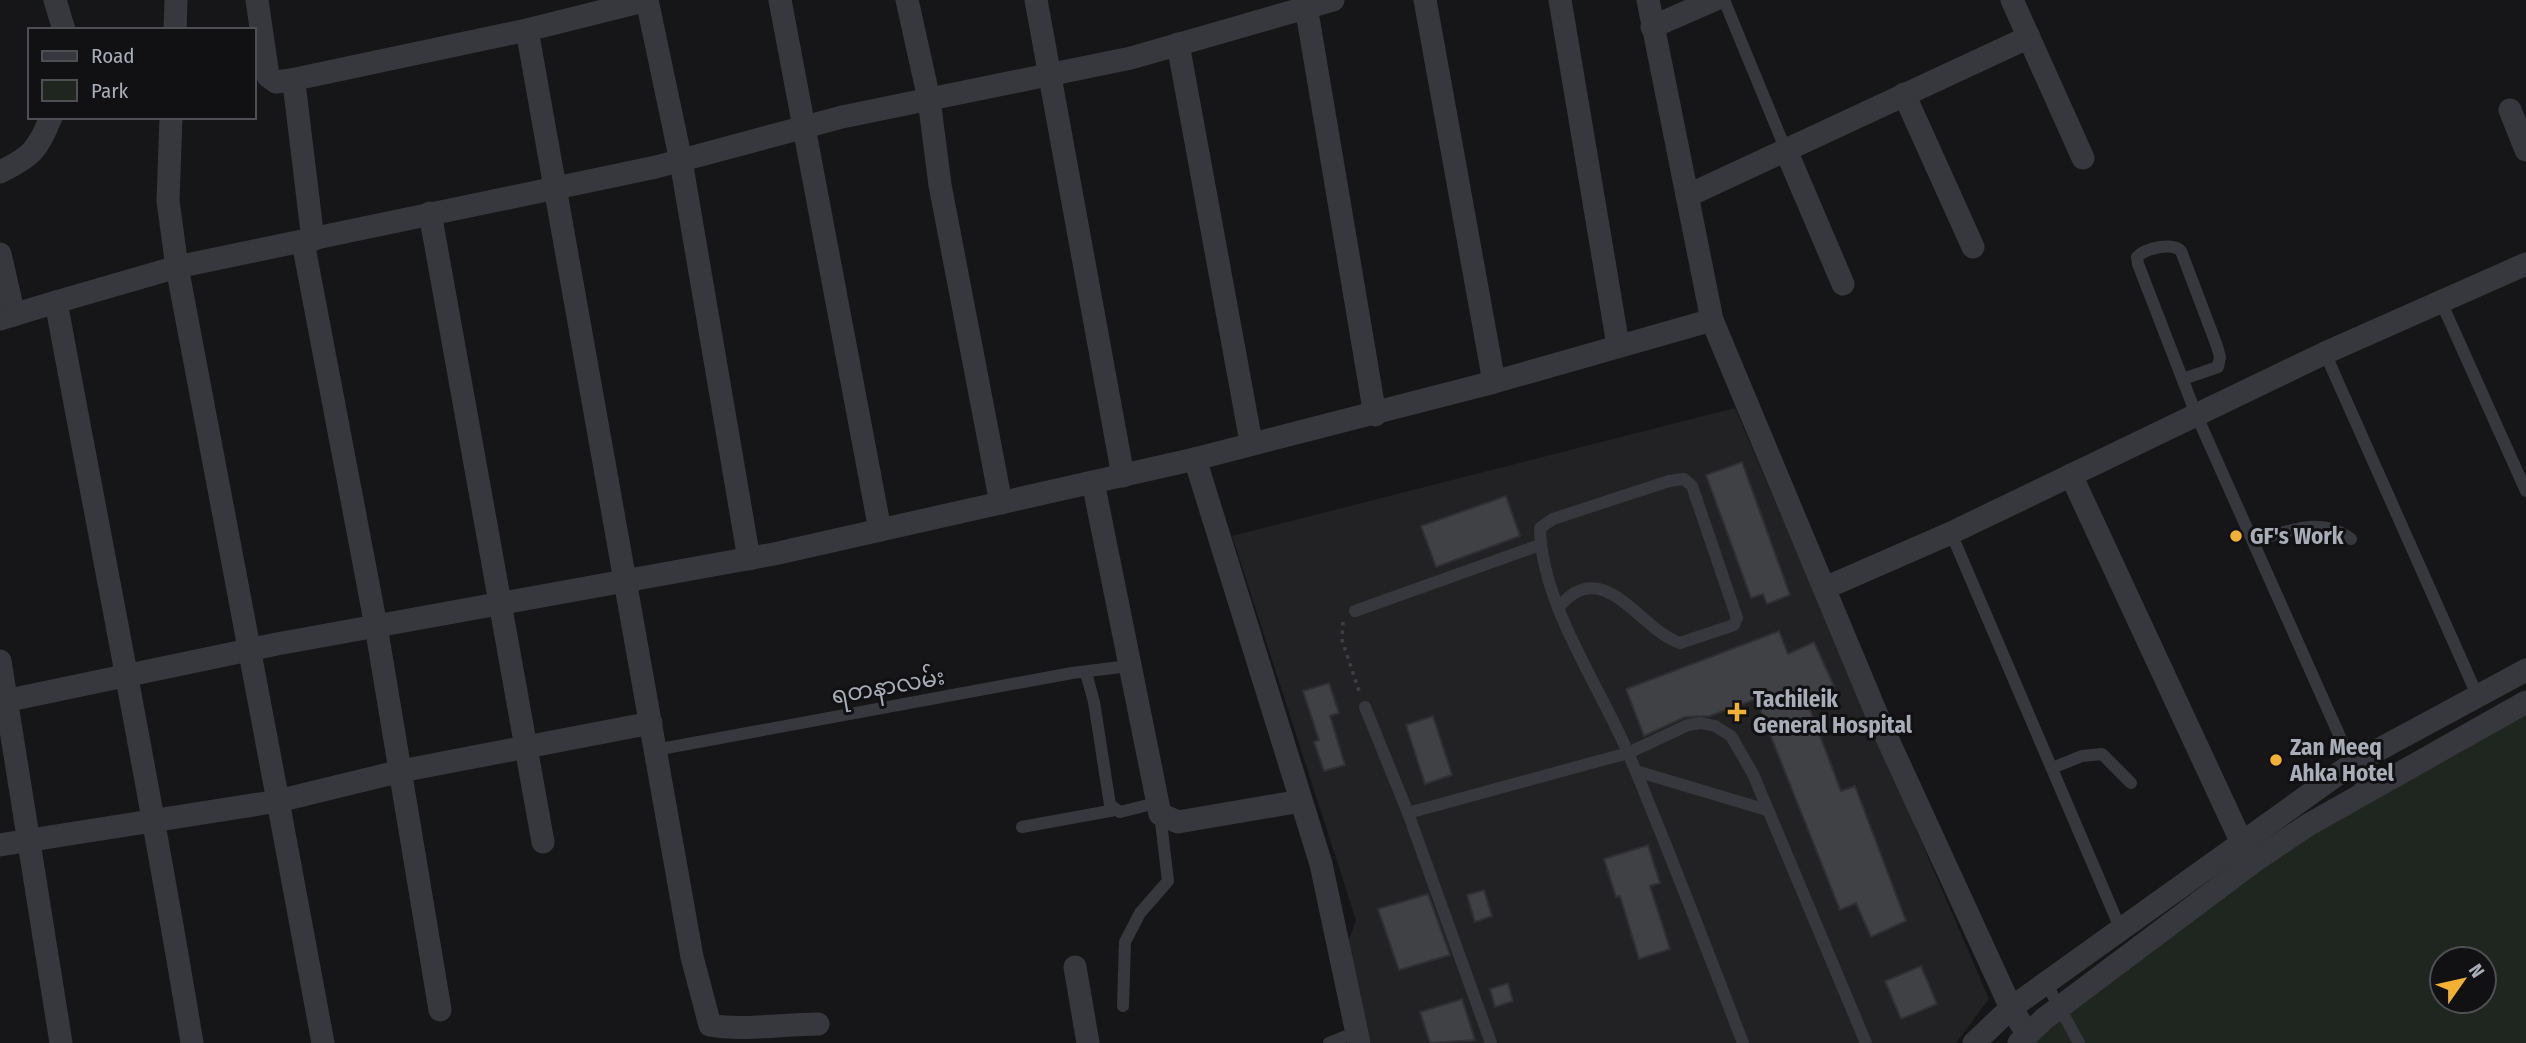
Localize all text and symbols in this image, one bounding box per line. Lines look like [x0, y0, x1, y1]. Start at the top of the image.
legend [28, 28, 256, 119]
text: Road [91, 43, 135, 69]
text: Park [91, 78, 129, 104]
place label: GF's Work [2250, 522, 2344, 550]
marker: GF's Work [2228, 528, 2244, 544]
street label: ရတနာလမ်း [829, 660, 948, 715]
place label: Tachileik General Hospital [1753, 685, 1913, 739]
marker: Tachileik General Hospital [1727, 702, 1747, 722]
place label: Zan Meeq Ahka Hotel [2289, 733, 2395, 787]
marker: Zan Meeq Ahka Hotel [2268, 752, 2284, 768]
north arrow [2428, 945, 2498, 1015]
text: N [2464, 960, 2489, 982]

